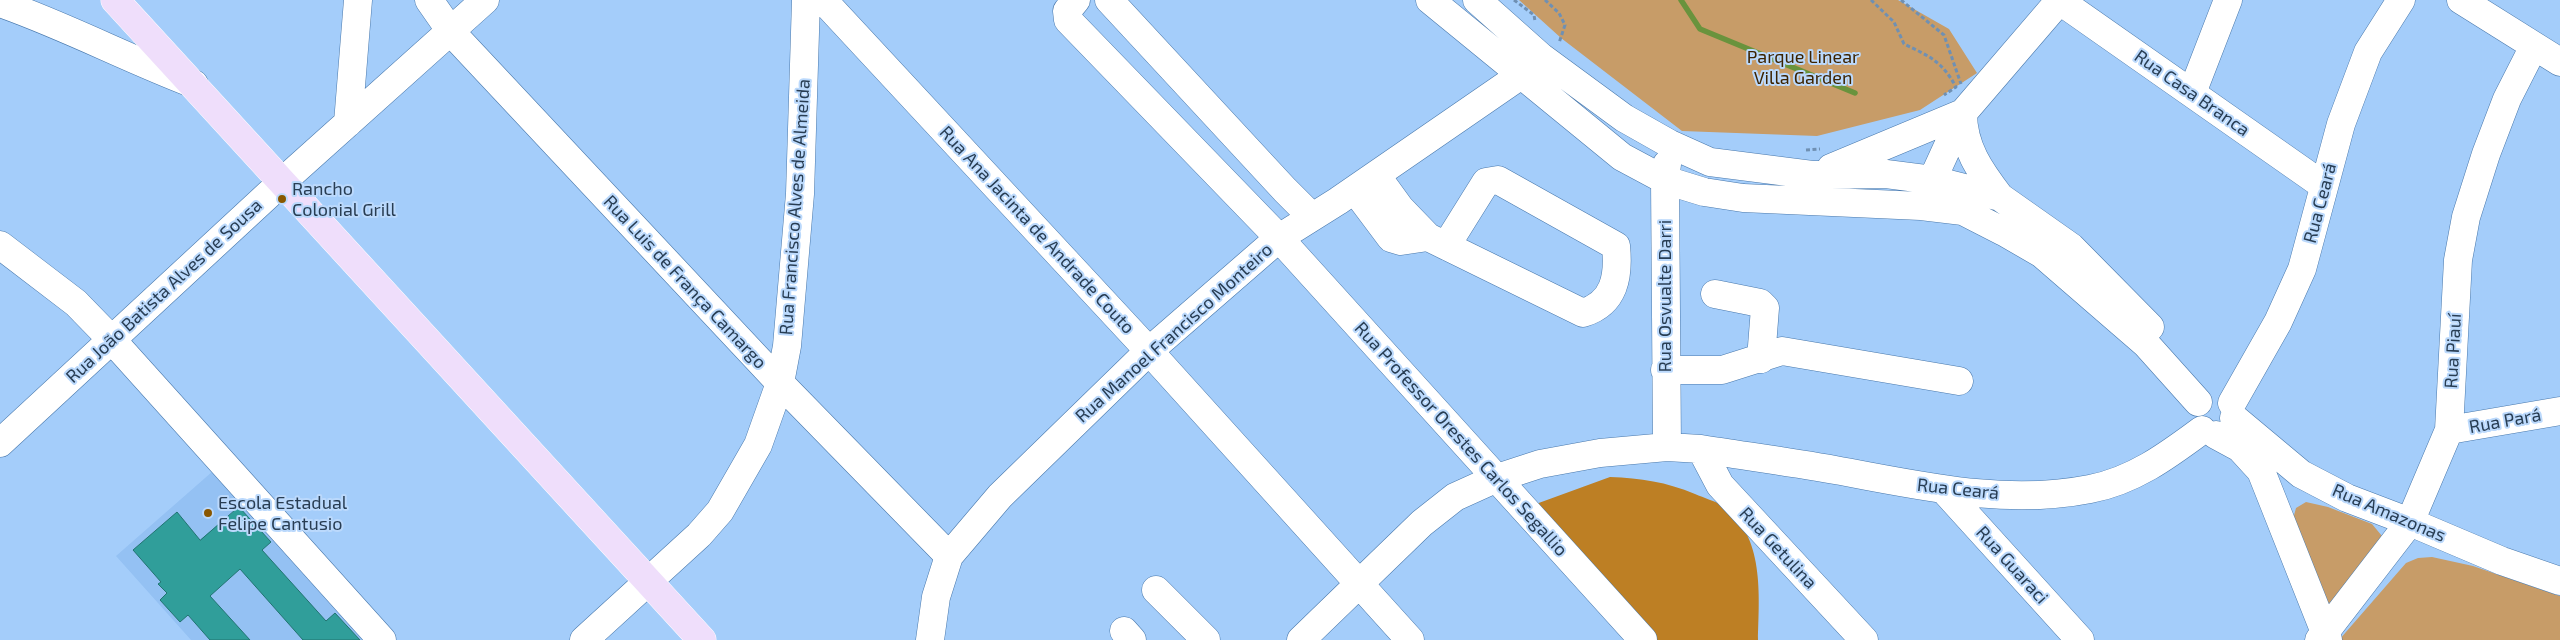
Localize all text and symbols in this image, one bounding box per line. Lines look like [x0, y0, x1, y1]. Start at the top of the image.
street label: Rua Casa Branca [2130, 45, 2254, 141]
park label: Parque Linear Villa Garden [1747, 46, 1859, 88]
street label: Rua Francisco Alves de Almeida [775, 78, 815, 336]
street label: Rua Ana Jacinta de Andrade Couto [935, 122, 1139, 338]
street label: Rua Ceará [2299, 161, 2341, 245]
place label: Rancho Colonial Grill [292, 178, 396, 220]
street label: Rua Luis de França Camargo [599, 191, 771, 373]
marker: Rancho Colonial Grill [276, 193, 288, 205]
street label: Rua João Batista Alves de Sousa [62, 194, 266, 388]
street label: Rua Osvualte Darri [1654, 220, 1676, 372]
street label: Rua Manoel Francisco Monteiro [1071, 239, 1277, 427]
street label: Rua Piauí [2440, 313, 2466, 389]
street label: Rua Professor Orestes Carlos Segallio [1350, 317, 1572, 561]
street label: Rua Pará [2467, 404, 2543, 438]
street label: Rua Ceará [1916, 474, 2000, 504]
street label: Rua Amazonas [2329, 479, 2449, 547]
place label: Escola Estadual Felipe Cantusio [218, 492, 347, 534]
street label: Rua Getulina [1735, 503, 1821, 593]
marker: Escola Estadual Felipe Cantusio [202, 507, 214, 519]
street label: Rua Guaraci [1971, 522, 2053, 608]

